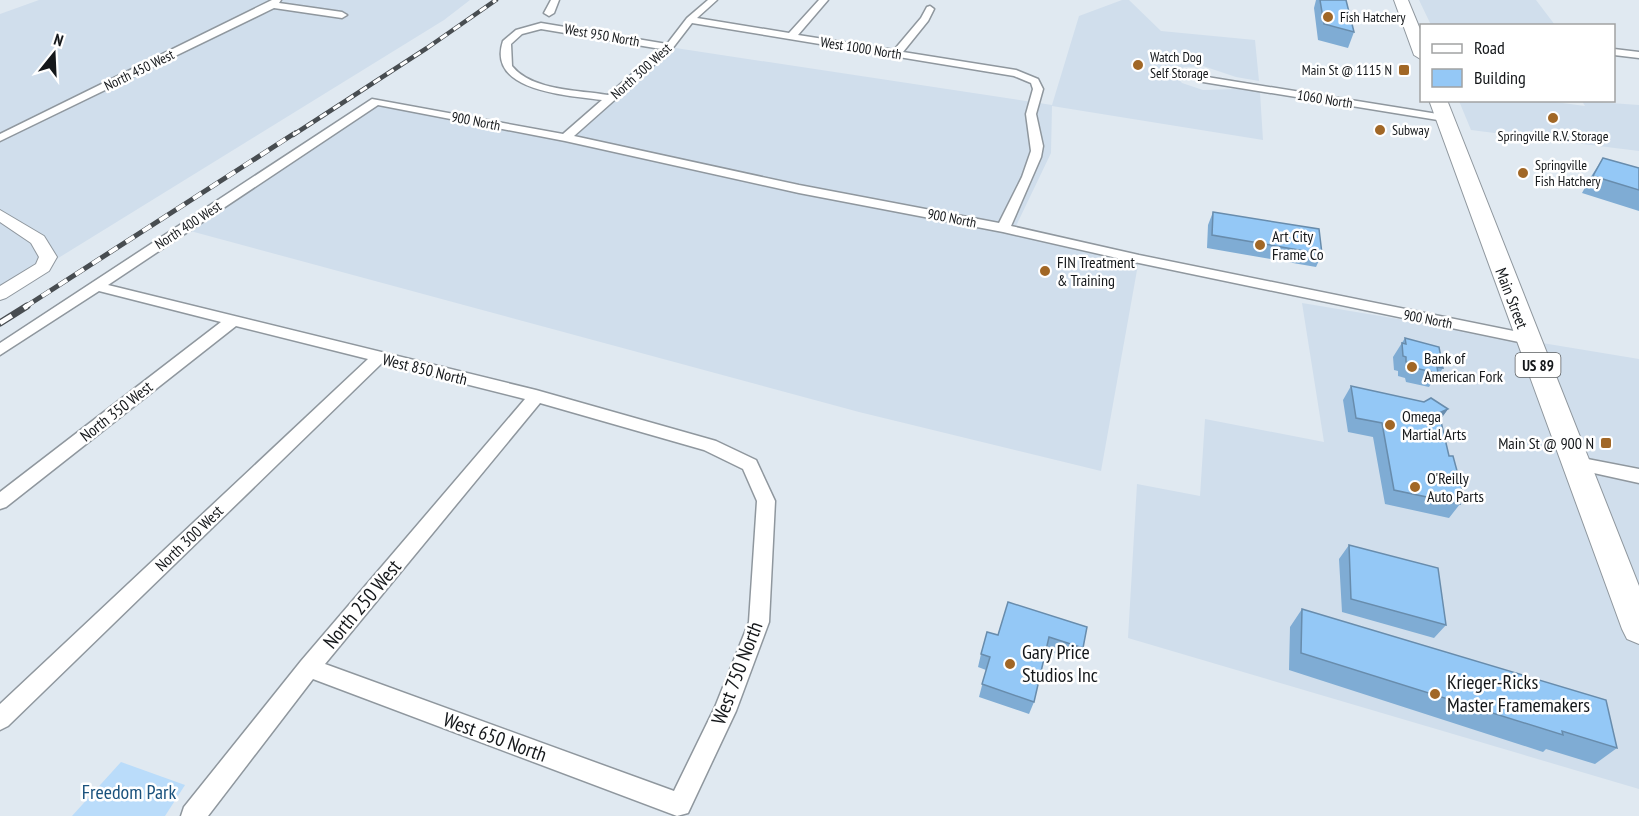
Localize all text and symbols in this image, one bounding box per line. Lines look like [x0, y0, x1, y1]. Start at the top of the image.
place label: Fish Hatchery [1340, 8, 1406, 26]
marker: Fish Hatchery [1321, 10, 1335, 24]
street label: West 950 North [563, 20, 641, 50]
north arrow [24, 24, 84, 84]
legend [1420, 24, 1615, 102]
text: N [51, 29, 66, 51]
street label: West 1000 North [819, 33, 903, 63]
text: Road [1474, 36, 1505, 59]
street label: North 300 West [607, 39, 675, 103]
street label: North 450 West [101, 45, 177, 95]
place label: Watch Dog Self Storage [1150, 48, 1209, 82]
marker: Watch Dog Self Storage [1131, 58, 1145, 72]
place label: Main St @ 1115 N [1302, 61, 1392, 79]
marker: Main St @ 1115 N [1397, 63, 1411, 77]
text: Building [1474, 66, 1526, 89]
street label: 1060 North [1296, 86, 1354, 112]
street label: 900 North [450, 107, 502, 135]
marker: Springville R.V. Storage [1546, 111, 1560, 125]
place label: Subway [1392, 121, 1430, 139]
marker: Subway [1373, 123, 1387, 137]
place label: Springville R.V. Storage [1498, 127, 1609, 145]
place label: Springville Fish Hatchery [1535, 156, 1601, 190]
marker: Springville Fish Hatchery [1516, 166, 1530, 180]
street label: North 400 West [151, 197, 225, 253]
street label: 900 North [926, 204, 978, 232]
place label: Art City Frame Co [1272, 226, 1324, 264]
marker: Art City Frame Co [1253, 238, 1267, 252]
place label: FIN Treatment & Training [1057, 252, 1136, 290]
marker: FIN Treatment & Training [1038, 264, 1052, 278]
street label: Main Street [1491, 265, 1533, 332]
street label: 900 North [1402, 305, 1454, 333]
place label: Bank of American Fork [1424, 348, 1504, 386]
street label: West 850 North [381, 349, 469, 389]
road number: US 89 [1516, 353, 1560, 377]
marker: Bank of American Fork [1405, 360, 1419, 374]
street label: North 350 West [76, 376, 157, 445]
place label: Omega Martial Arts [1402, 406, 1466, 444]
marker: Omega Martial Arts [1383, 418, 1397, 432]
place label: Main St @ 900 N [1498, 433, 1594, 453]
marker: Main St @ 900 N [1599, 436, 1613, 450]
place label: O'Reilly Auto Parts [1427, 468, 1484, 506]
marker: O'Reilly Auto Parts [1408, 480, 1422, 494]
street label: North 300 West [151, 500, 227, 575]
street label: North 250 West [317, 554, 407, 654]
street label: West 750 North [705, 618, 769, 728]
place label: Gary Price Studios Inc [1022, 639, 1098, 688]
marker: Gary Price Studios Inc [1003, 657, 1017, 671]
place label: Krieger-Ricks Master Framemakers [1447, 669, 1590, 718]
marker: Krieger-Ricks Master Framemakers [1428, 687, 1442, 701]
street label: West 650 North [440, 706, 550, 768]
park label: Freedom Park [82, 779, 176, 805]

